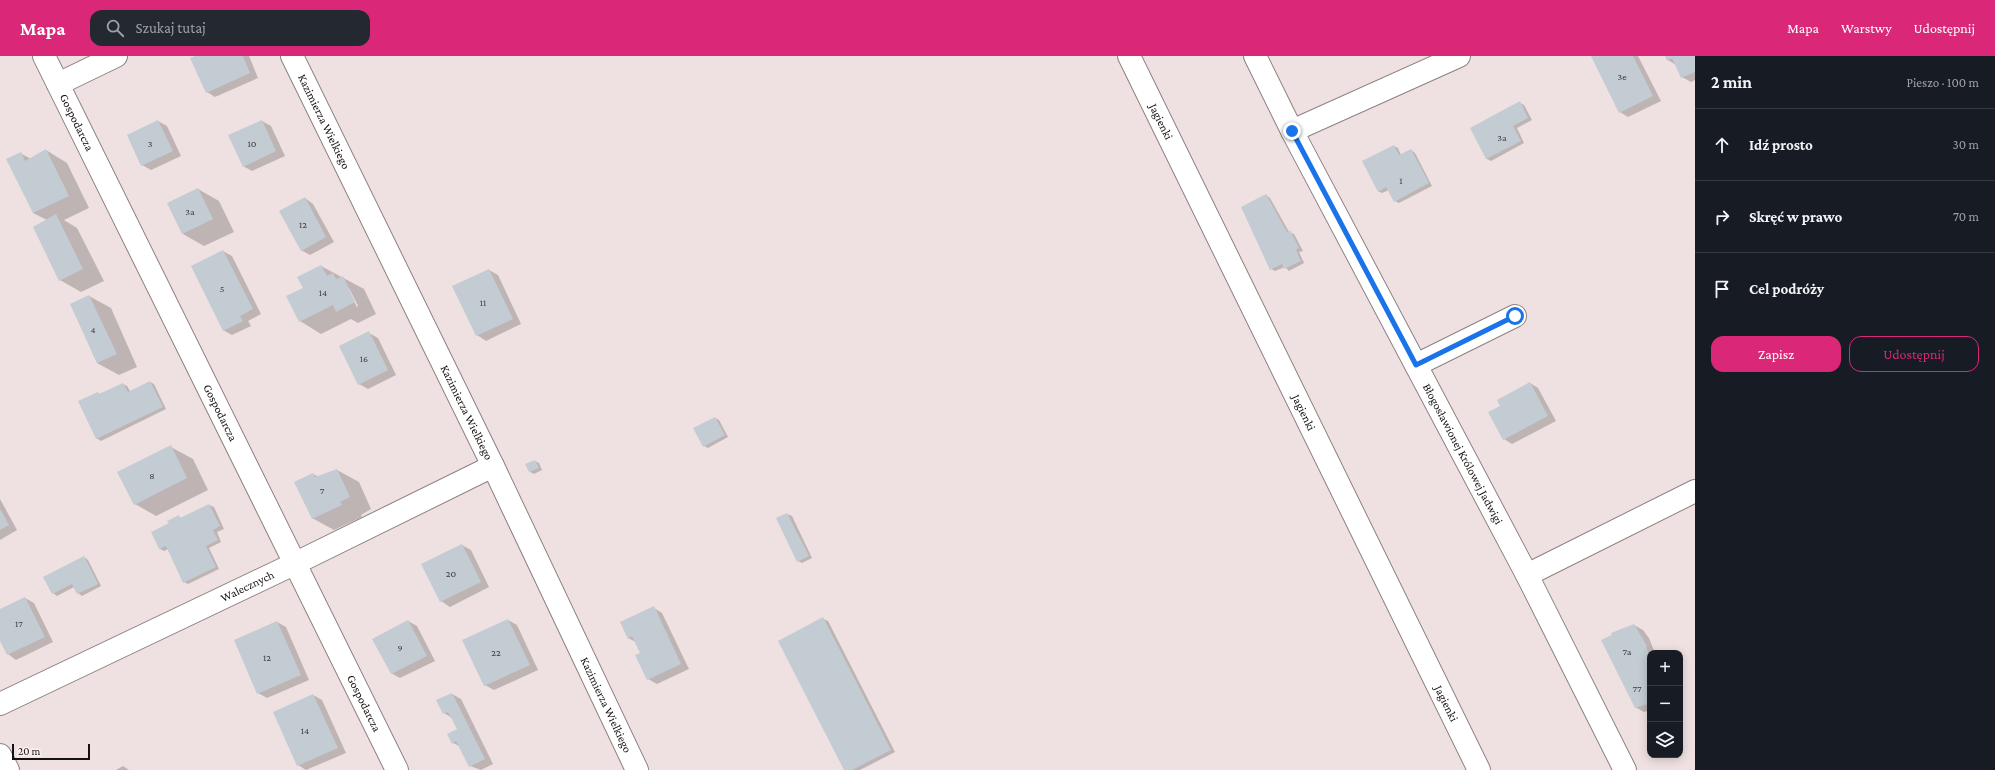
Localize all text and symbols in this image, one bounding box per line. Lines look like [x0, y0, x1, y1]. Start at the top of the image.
search box [90, 10, 370, 46]
icon: search [104, 17, 126, 39]
text: Mapa [20, 18, 66, 39]
text: Szukaj tutaj [136, 20, 206, 36]
text: Mapa [1787, 20, 1819, 36]
text: Warstwy [1841, 20, 1892, 36]
text: Udostępnij [1914, 20, 1975, 36]
house number: 3e [1617, 71, 1627, 82]
street label: Kazimierza Wielkiego [295, 72, 353, 171]
text: 2 min [1711, 73, 1752, 92]
text: Pieszo · 100 m [1906, 75, 1979, 90]
street label: Gospodarcza [57, 91, 97, 154]
street label: Jagienki [1146, 100, 1176, 142]
route end [1283, 122, 1301, 140]
house number: 3a [1497, 132, 1507, 143]
icon: ahead [1711, 134, 1733, 156]
text: Idź prosto [1749, 137, 1813, 153]
text: 30 m [1953, 137, 1979, 152]
house number: 3 [148, 138, 153, 149]
house number: 10 [248, 138, 257, 149]
house number: 1 [1399, 175, 1403, 186]
house number: 3a [185, 206, 195, 217]
icon: right [1711, 206, 1733, 228]
text: Skręć w prawo [1749, 209, 1842, 225]
text: 70 m [1953, 209, 1979, 224]
house number: 12 [299, 219, 307, 230]
icon: arrive [1711, 278, 1733, 300]
text: Cel podróży [1749, 281, 1824, 297]
house number: 5 [220, 283, 225, 294]
house number: 14 [319, 287, 327, 298]
house number: 11 [480, 297, 486, 308]
route start [1506, 307, 1524, 325]
house number: 4 [90, 324, 96, 335]
button: Zapisz [1711, 336, 1841, 372]
button: Udostępnij [1849, 336, 1979, 372]
house number: 16 [360, 353, 368, 364]
street label: Kazimierza Wielkiego [438, 363, 496, 462]
street label: Błogosławionej Królowej Jadwigi [1420, 381, 1506, 527]
street label: Gospodarcza [200, 382, 241, 444]
street label: Jagienki [1289, 391, 1319, 433]
house number: 8 [149, 470, 155, 481]
house number: 7 [320, 485, 325, 496]
street label: Walecznych [218, 567, 277, 605]
house number: 20 [446, 568, 457, 579]
house number: 17 [15, 618, 23, 629]
house number: 9 [397, 642, 403, 653]
house number: 7a [1623, 646, 1632, 657]
house number: 22 [491, 647, 501, 658]
map controls [1647, 650, 1683, 758]
button: + [1647, 650, 1683, 686]
house number: 12 [263, 652, 271, 663]
street label: Kazimierza Wielkiego [578, 655, 635, 755]
street label: Gospodarcza [344, 672, 384, 735]
street label: Jagienki [1431, 682, 1461, 724]
house number: 77 [1632, 683, 1642, 694]
button: − [1647, 686, 1683, 722]
button: layers [1647, 722, 1683, 758]
house number: 14 [301, 725, 309, 736]
scale bar [12, 742, 90, 761]
text: 20 m [18, 745, 40, 757]

